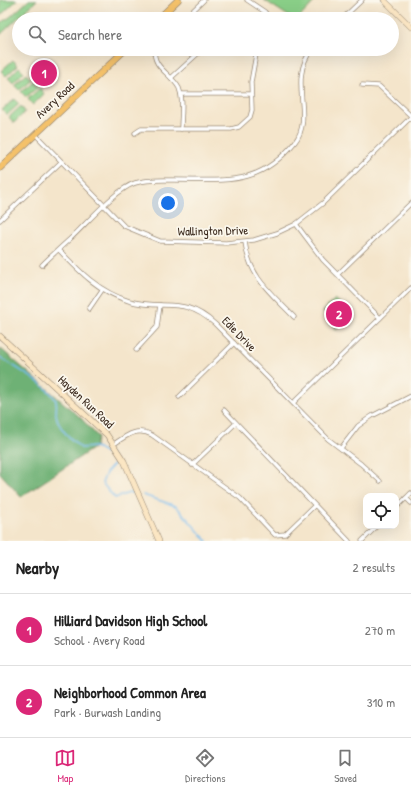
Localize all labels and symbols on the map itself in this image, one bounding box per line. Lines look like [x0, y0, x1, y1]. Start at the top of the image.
pin: 1 [31, 58, 57, 88]
street label: Avery Road [31, 77, 78, 122]
your location [158, 193, 178, 213]
street label: Wallington Drive [178, 221, 249, 240]
pin: 2 [326, 299, 352, 329]
street label: Edie Drive [218, 312, 260, 355]
street label: Hayden Run Road [55, 371, 118, 432]

